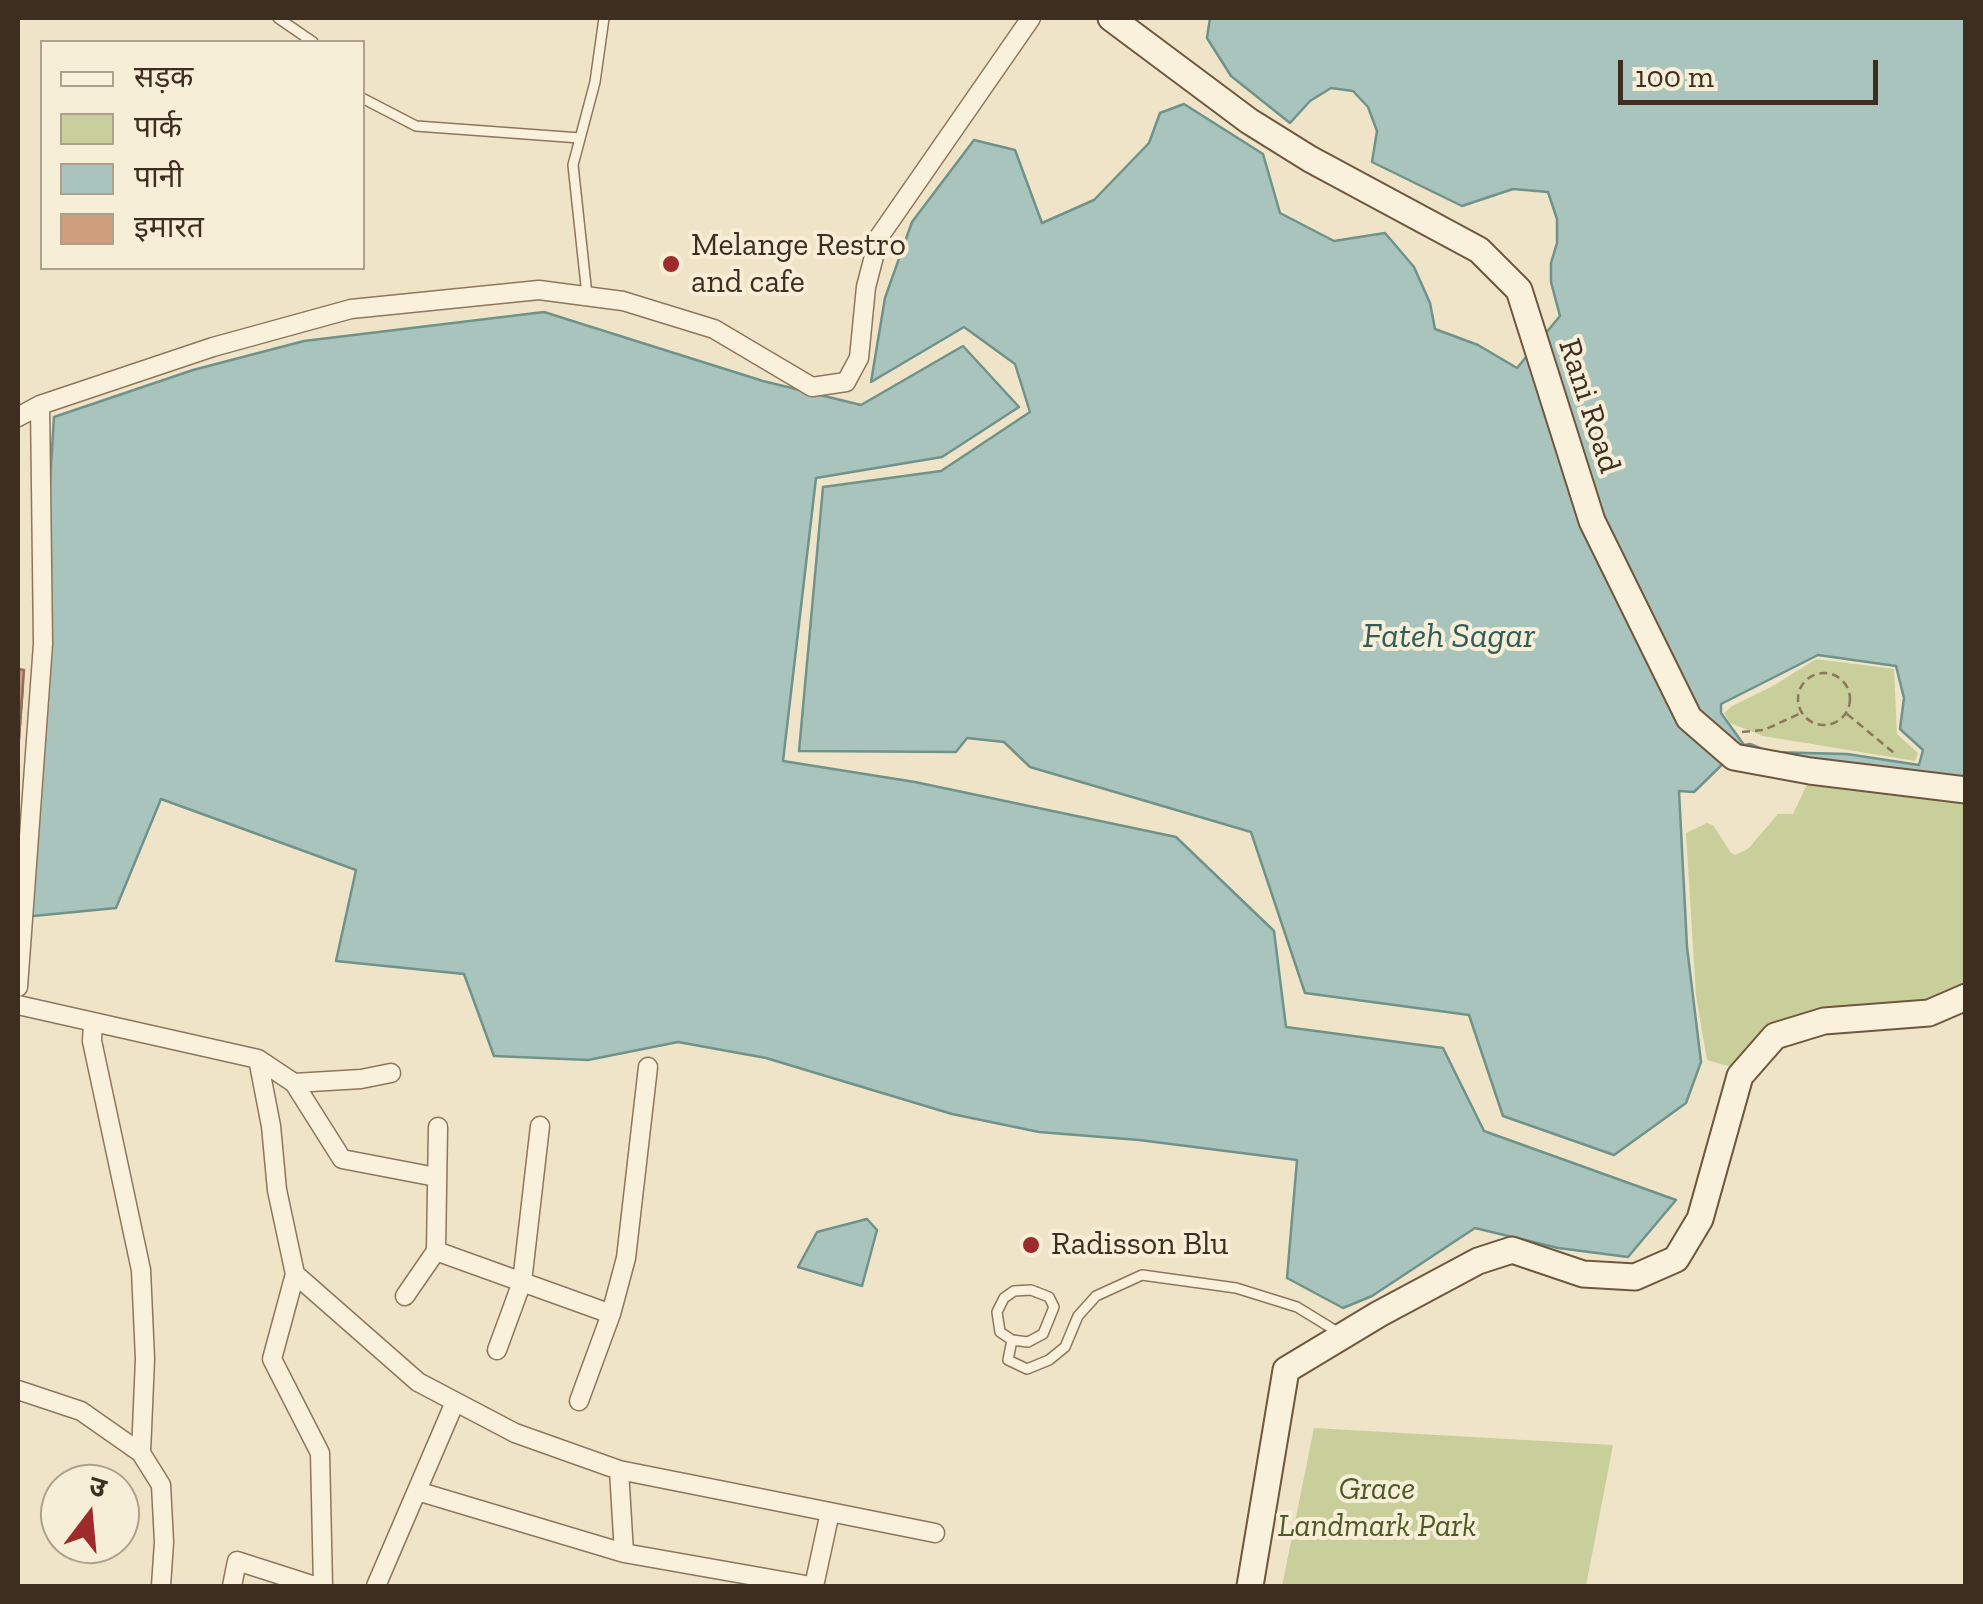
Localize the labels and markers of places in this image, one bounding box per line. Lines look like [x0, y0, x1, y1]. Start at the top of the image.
place label: Melange Restro and cafe [691, 227, 906, 302]
marker: Melange Restro and cafe [660, 253, 682, 275]
place label: Radisson Blu [1051, 1226, 1228, 1264]
marker: Radisson Blu [1020, 1234, 1042, 1256]

